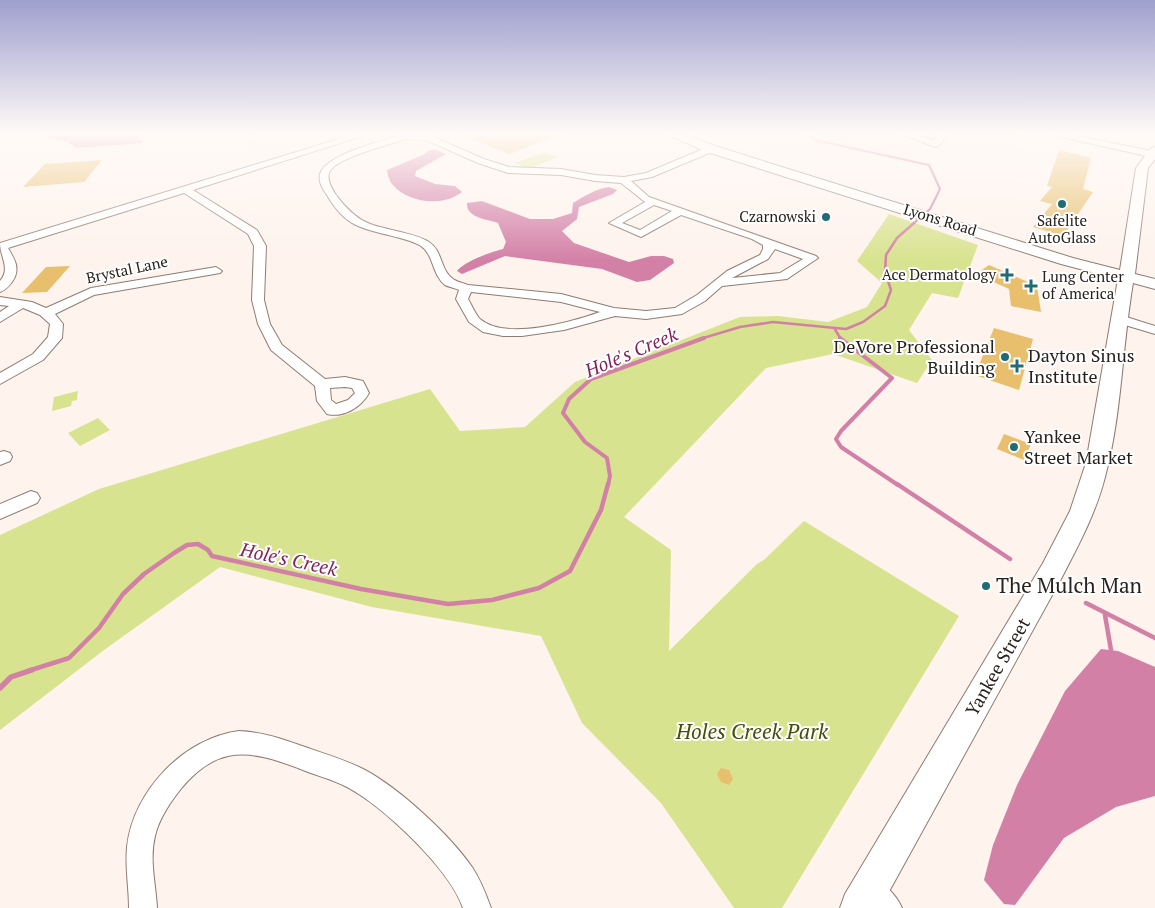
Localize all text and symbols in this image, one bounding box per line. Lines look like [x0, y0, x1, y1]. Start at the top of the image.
street label: Lyons Road [901, 198, 979, 240]
marker: Safelite AutoGlass [1056, 198, 1068, 210]
place label: Czarnowski [739, 206, 816, 226]
place label: Safelite AutoGlass [1028, 210, 1096, 247]
marker: Czarnowski [820, 211, 832, 223]
street label: Brystal Lane [84, 251, 169, 287]
place label: Ace Dermatology [882, 264, 996, 284]
place label: Lung Center of America [1042, 266, 1124, 303]
marker: Ace Dermatology [1000, 268, 1014, 282]
marker: Lung Center of America [1024, 279, 1038, 293]
water label: Hole's Creek [580, 320, 682, 383]
place label: DeVore Professional Building [834, 334, 996, 379]
place label: Dayton Sinus Institute [1028, 343, 1135, 388]
marker: DeVore Professional Building [999, 351, 1011, 363]
marker: Dayton Sinus Institute [1010, 359, 1024, 373]
place label: Yankee Street Market [1024, 424, 1133, 469]
marker: Yankee Street Market [1008, 441, 1020, 453]
water label: Hole's Creek [237, 536, 341, 581]
place label: The Mulch Man [996, 571, 1143, 599]
marker: The Mulch Man [980, 580, 992, 592]
street label: Yankee Street [959, 613, 1035, 720]
park label: Holes Creek Park [675, 717, 829, 745]

